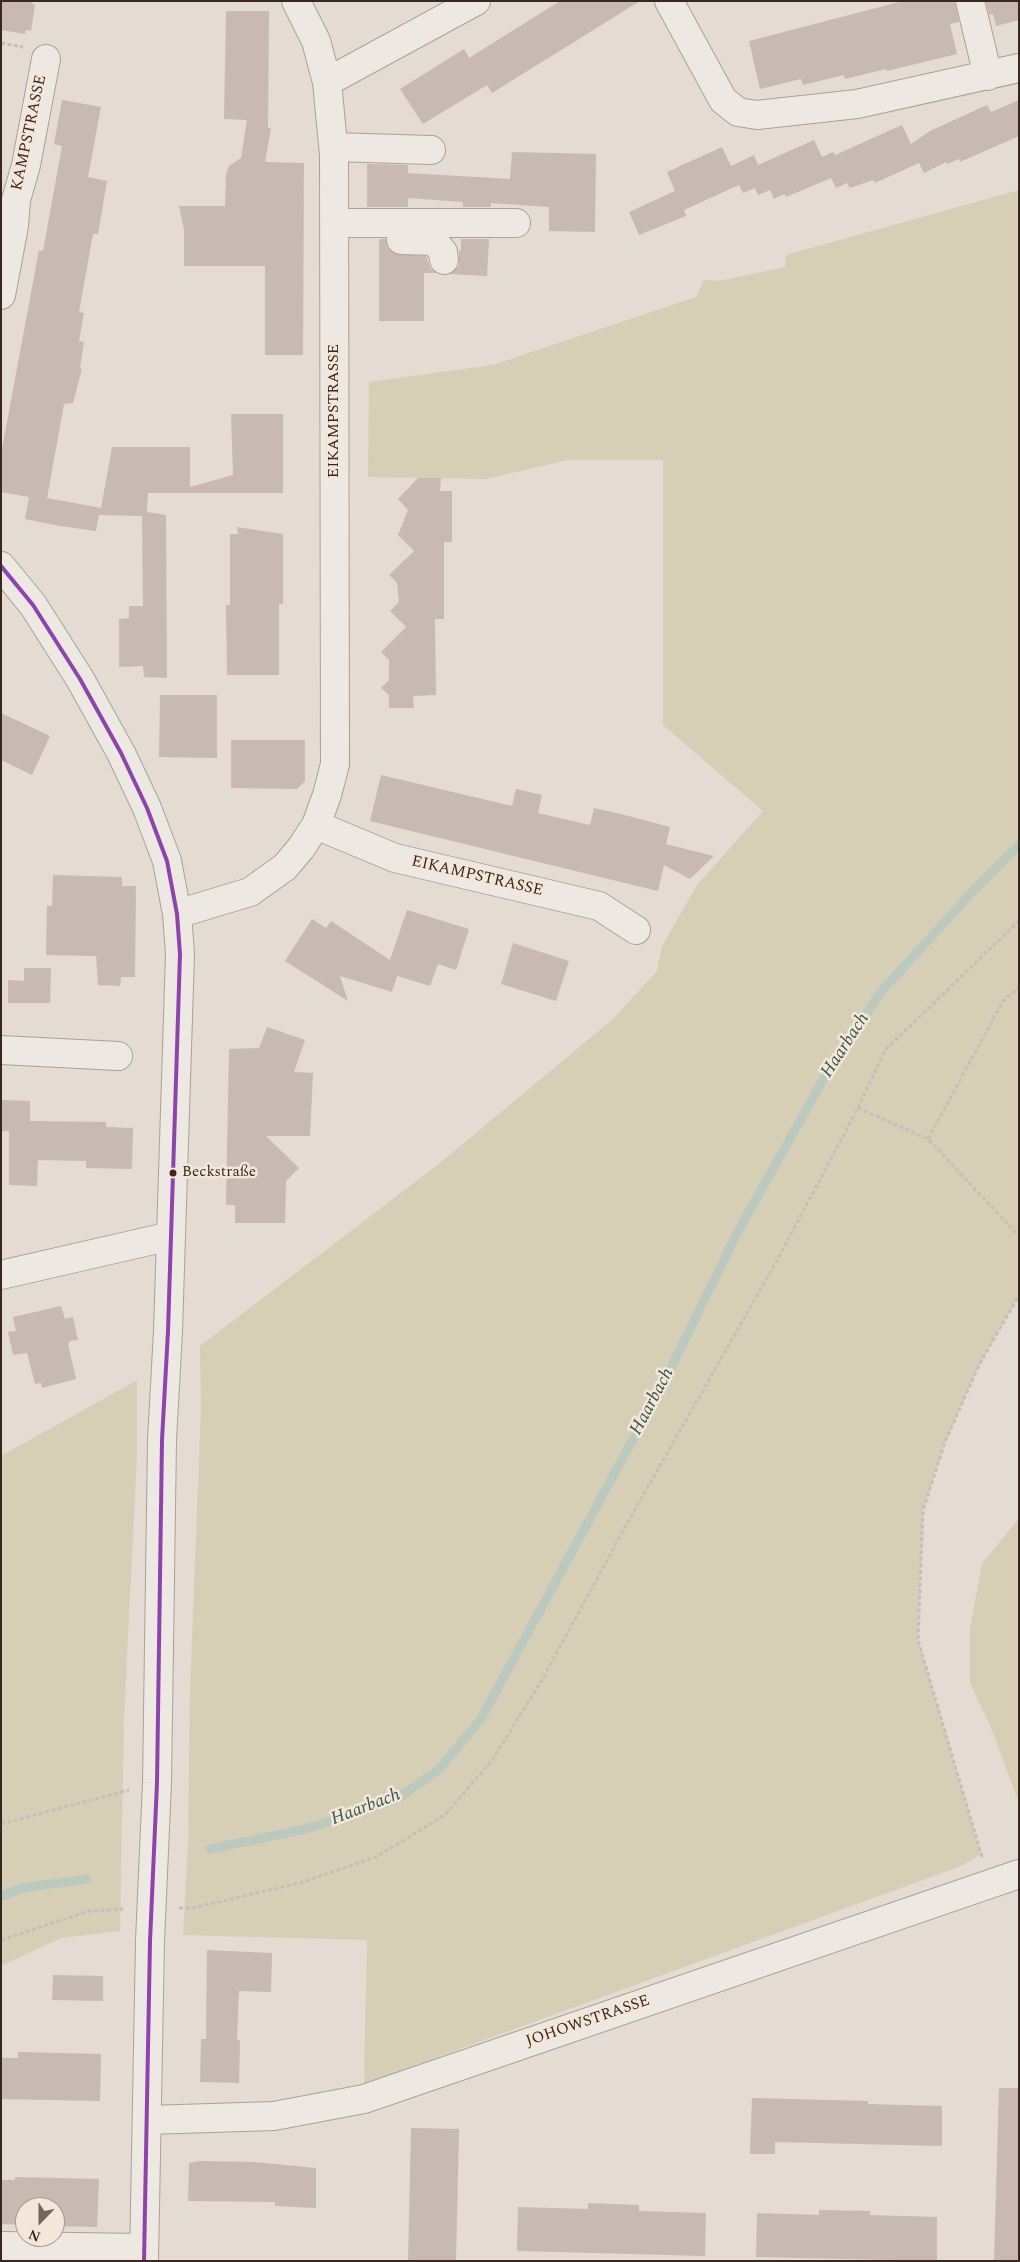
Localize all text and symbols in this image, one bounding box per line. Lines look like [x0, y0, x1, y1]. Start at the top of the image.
street label: KAMPSTRASSE [8, 73, 52, 193]
street label: EIKAMPSTRASSE [325, 344, 345, 478]
street label: EIKAMPSTRASSE [409, 853, 545, 901]
water label: Haarbach [817, 1010, 875, 1082]
place label: Beckstraße [182, 1164, 256, 1182]
marker: Beckstraße [168, 1168, 178, 1178]
water label: Haarbach [626, 1365, 680, 1439]
water label: Haarbach [328, 1785, 404, 1831]
street label: JOHOWSTRASSE [524, 1992, 652, 2052]
north arrow [15, 2197, 65, 2247]
text: N [25, 2224, 44, 2247]

